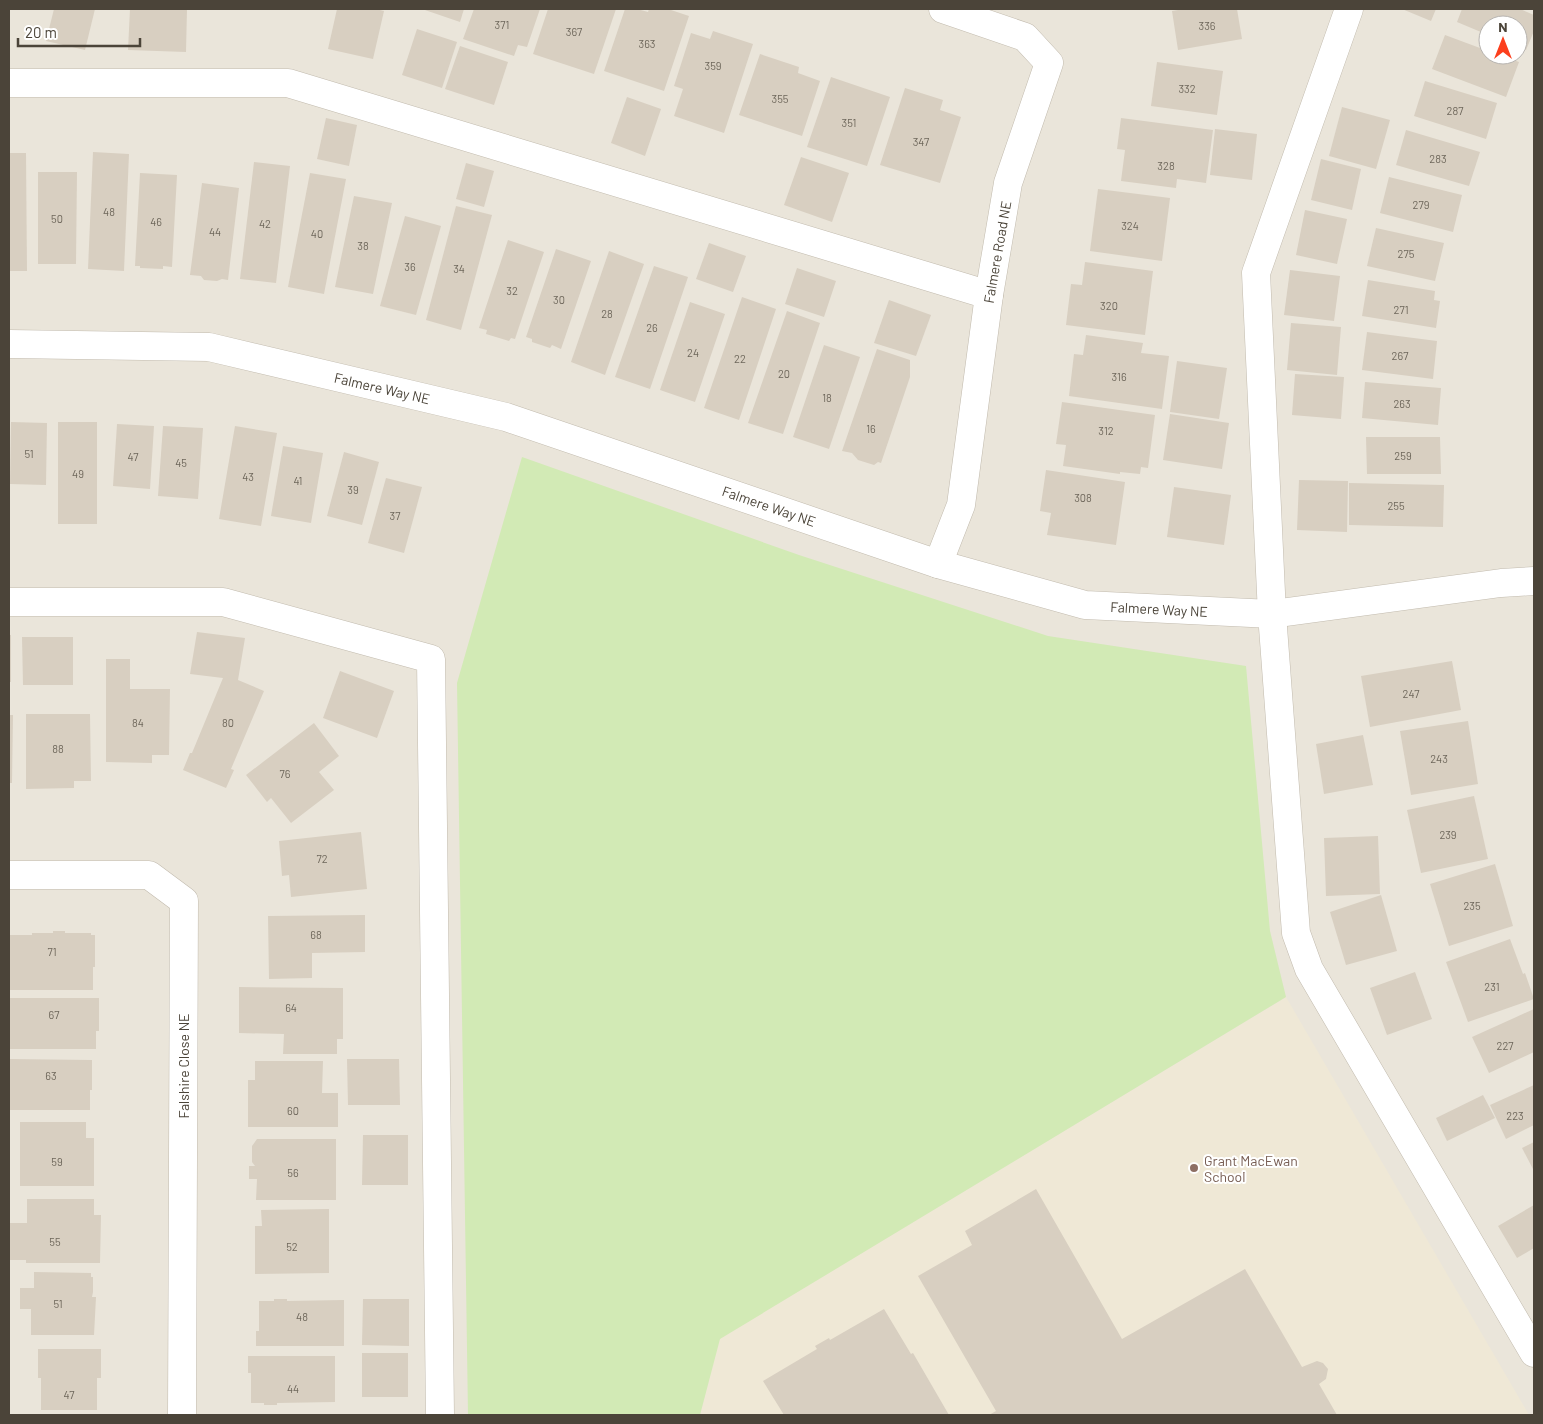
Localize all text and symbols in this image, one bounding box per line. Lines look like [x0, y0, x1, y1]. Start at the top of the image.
scale bar [18, 15, 140, 47]
north arrow [1478, 15, 1528, 65]
house number: 371 [495, 18, 509, 31]
text: N [1498, 18, 1508, 35]
house number: 336 [1199, 19, 1216, 32]
text: 20 m [25, 23, 57, 41]
house number: 367 [566, 25, 582, 38]
house number: 363 [639, 37, 656, 50]
house number: 359 [704, 59, 722, 72]
house number: 332 [1178, 82, 1196, 95]
house number: 355 [772, 92, 789, 105]
house number: 287 [1447, 104, 1463, 117]
house number: 351 [842, 116, 856, 129]
house number: 347 [913, 135, 929, 148]
house number: 283 [1429, 152, 1447, 165]
house number: 328 [1157, 159, 1175, 172]
house number: 279 [1413, 198, 1430, 211]
street label: Falmere Road NE [980, 200, 1014, 304]
house number: 48 [103, 205, 115, 218]
house number: 50 [51, 212, 63, 225]
house number: 46 [150, 215, 162, 228]
house number: 42 [259, 217, 271, 230]
house number: 324 [1121, 219, 1139, 232]
house number: 44 [209, 225, 221, 238]
house number: 40 [311, 227, 323, 240]
house number: 38 [357, 239, 369, 252]
house number: 275 [1398, 247, 1415, 260]
house number: 36 [404, 260, 416, 273]
house number: 34 [453, 262, 465, 275]
house number: 32 [506, 284, 518, 297]
house number: 30 [553, 293, 565, 306]
house number: 320 [1100, 299, 1118, 312]
house number: 271 [1394, 303, 1408, 316]
house number: 28 [601, 307, 613, 320]
house number: 26 [646, 321, 658, 334]
house number: 24 [687, 346, 699, 359]
house number: 267 [1392, 349, 1408, 362]
house number: 22 [734, 352, 746, 365]
house number: 20 [778, 367, 790, 380]
street label: Falmere Way NE [332, 369, 432, 407]
house number: 316 [1111, 370, 1127, 383]
house number: 18 [822, 391, 832, 404]
house number: 263 [1393, 397, 1411, 410]
house number: 16 [866, 422, 876, 435]
house number: 312 [1098, 424, 1114, 437]
house number: 51 [24, 447, 34, 460]
house number: 259 [1394, 449, 1412, 462]
house number: 47 [128, 450, 138, 463]
house number: 45 [175, 456, 187, 469]
house number: 49 [72, 467, 84, 480]
house number: 43 [242, 470, 254, 483]
house number: 41 [294, 474, 302, 487]
street label: Falmere Way NE [720, 482, 818, 530]
house number: 39 [347, 483, 359, 496]
house number: 308 [1074, 491, 1092, 504]
house number: 255 [1387, 499, 1405, 512]
house number: 37 [390, 509, 400, 522]
street label: Falmere Way NE [1110, 598, 1208, 620]
house number: 247 [1403, 687, 1419, 700]
house number: 84 [132, 716, 144, 729]
house number: 80 [222, 716, 234, 729]
house number: 88 [52, 742, 64, 755]
house number: 243 [1430, 752, 1448, 765]
house number: 76 [280, 767, 291, 780]
house number: 239 [1439, 828, 1457, 841]
house number: 72 [316, 852, 328, 865]
house number: 235 [1463, 899, 1481, 912]
house number: 68 [310, 928, 322, 941]
house number: 71 [47, 945, 57, 958]
house number: 231 [1484, 980, 1500, 993]
house number: 64 [285, 1001, 297, 1014]
house number: 67 [49, 1008, 59, 1021]
street label: Falshire Close NE [175, 1013, 192, 1119]
house number: 227 [1497, 1039, 1514, 1052]
house number: 63 [45, 1069, 57, 1082]
house number: 60 [287, 1104, 299, 1117]
house number: 223 [1506, 1109, 1524, 1122]
place label: Grant MacEwan School [1204, 1152, 1298, 1185]
house number: 59 [51, 1155, 63, 1168]
marker: Grant MacEwan School [1188, 1162, 1200, 1174]
house number: 56 [287, 1166, 299, 1179]
house number: 55 [49, 1235, 61, 1248]
house number: 52 [286, 1240, 298, 1253]
house number: 51 [53, 1297, 63, 1310]
house number: 48 [296, 1310, 308, 1323]
house number: 44 [287, 1382, 299, 1395]
house number: 47 [64, 1388, 74, 1401]

